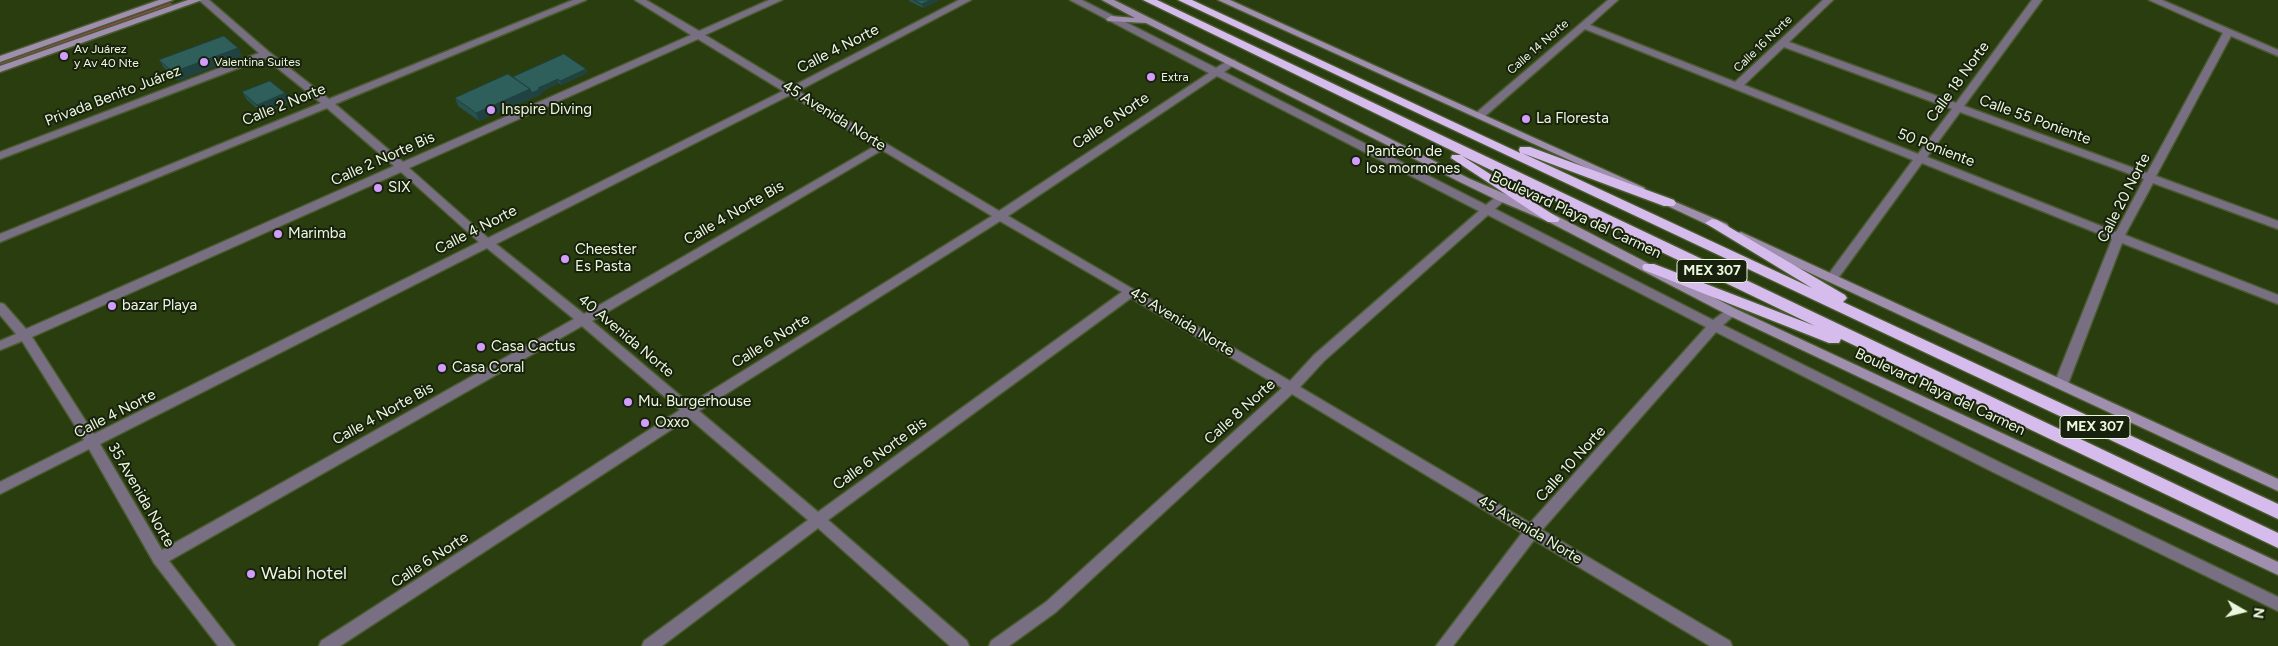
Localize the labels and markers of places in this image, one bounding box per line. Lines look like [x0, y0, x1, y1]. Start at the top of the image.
place label: Av Juárez y Av 40 Nte [74, 42, 139, 70]
marker: Av Juárez y Av 40 Nte [58, 50, 70, 62]
place label: Valentina Suites [214, 55, 300, 69]
marker: Valentina Suites [198, 56, 210, 68]
place label: Extra [1161, 70, 1189, 84]
marker: Extra [1145, 71, 1157, 83]
place label: Inspire Diving [501, 101, 592, 119]
marker: Inspire Diving [485, 104, 497, 116]
place label: La Floresta [1536, 110, 1609, 128]
marker: La Floresta [1520, 113, 1532, 125]
place label: Panteón de los mormones [1366, 143, 1460, 178]
marker: Panteón de los mormones [1350, 155, 1362, 167]
place label: SIX [388, 179, 410, 197]
marker: SIX [372, 182, 384, 194]
place label: Marimba [288, 225, 346, 243]
marker: Marimba [272, 228, 284, 240]
place label: Cheester Es Pasta [575, 241, 636, 276]
marker: Cheester Es Pasta [559, 253, 571, 265]
place label: bazar Playa [122, 297, 197, 315]
marker: bazar Playa [106, 300, 118, 312]
place label: Casa Cactus [491, 338, 575, 356]
marker: Casa Cactus [475, 341, 487, 353]
place label: Casa Coral [452, 359, 524, 377]
marker: Casa Coral [436, 362, 448, 374]
place label: Mu. Burgerhouse [638, 393, 751, 411]
marker: Mu. Burgerhouse [622, 396, 634, 408]
place label: Oxxo [655, 414, 690, 432]
marker: Oxxo [639, 417, 651, 429]
place label: Wabi hotel [261, 563, 347, 585]
marker: Wabi hotel [245, 568, 257, 580]

